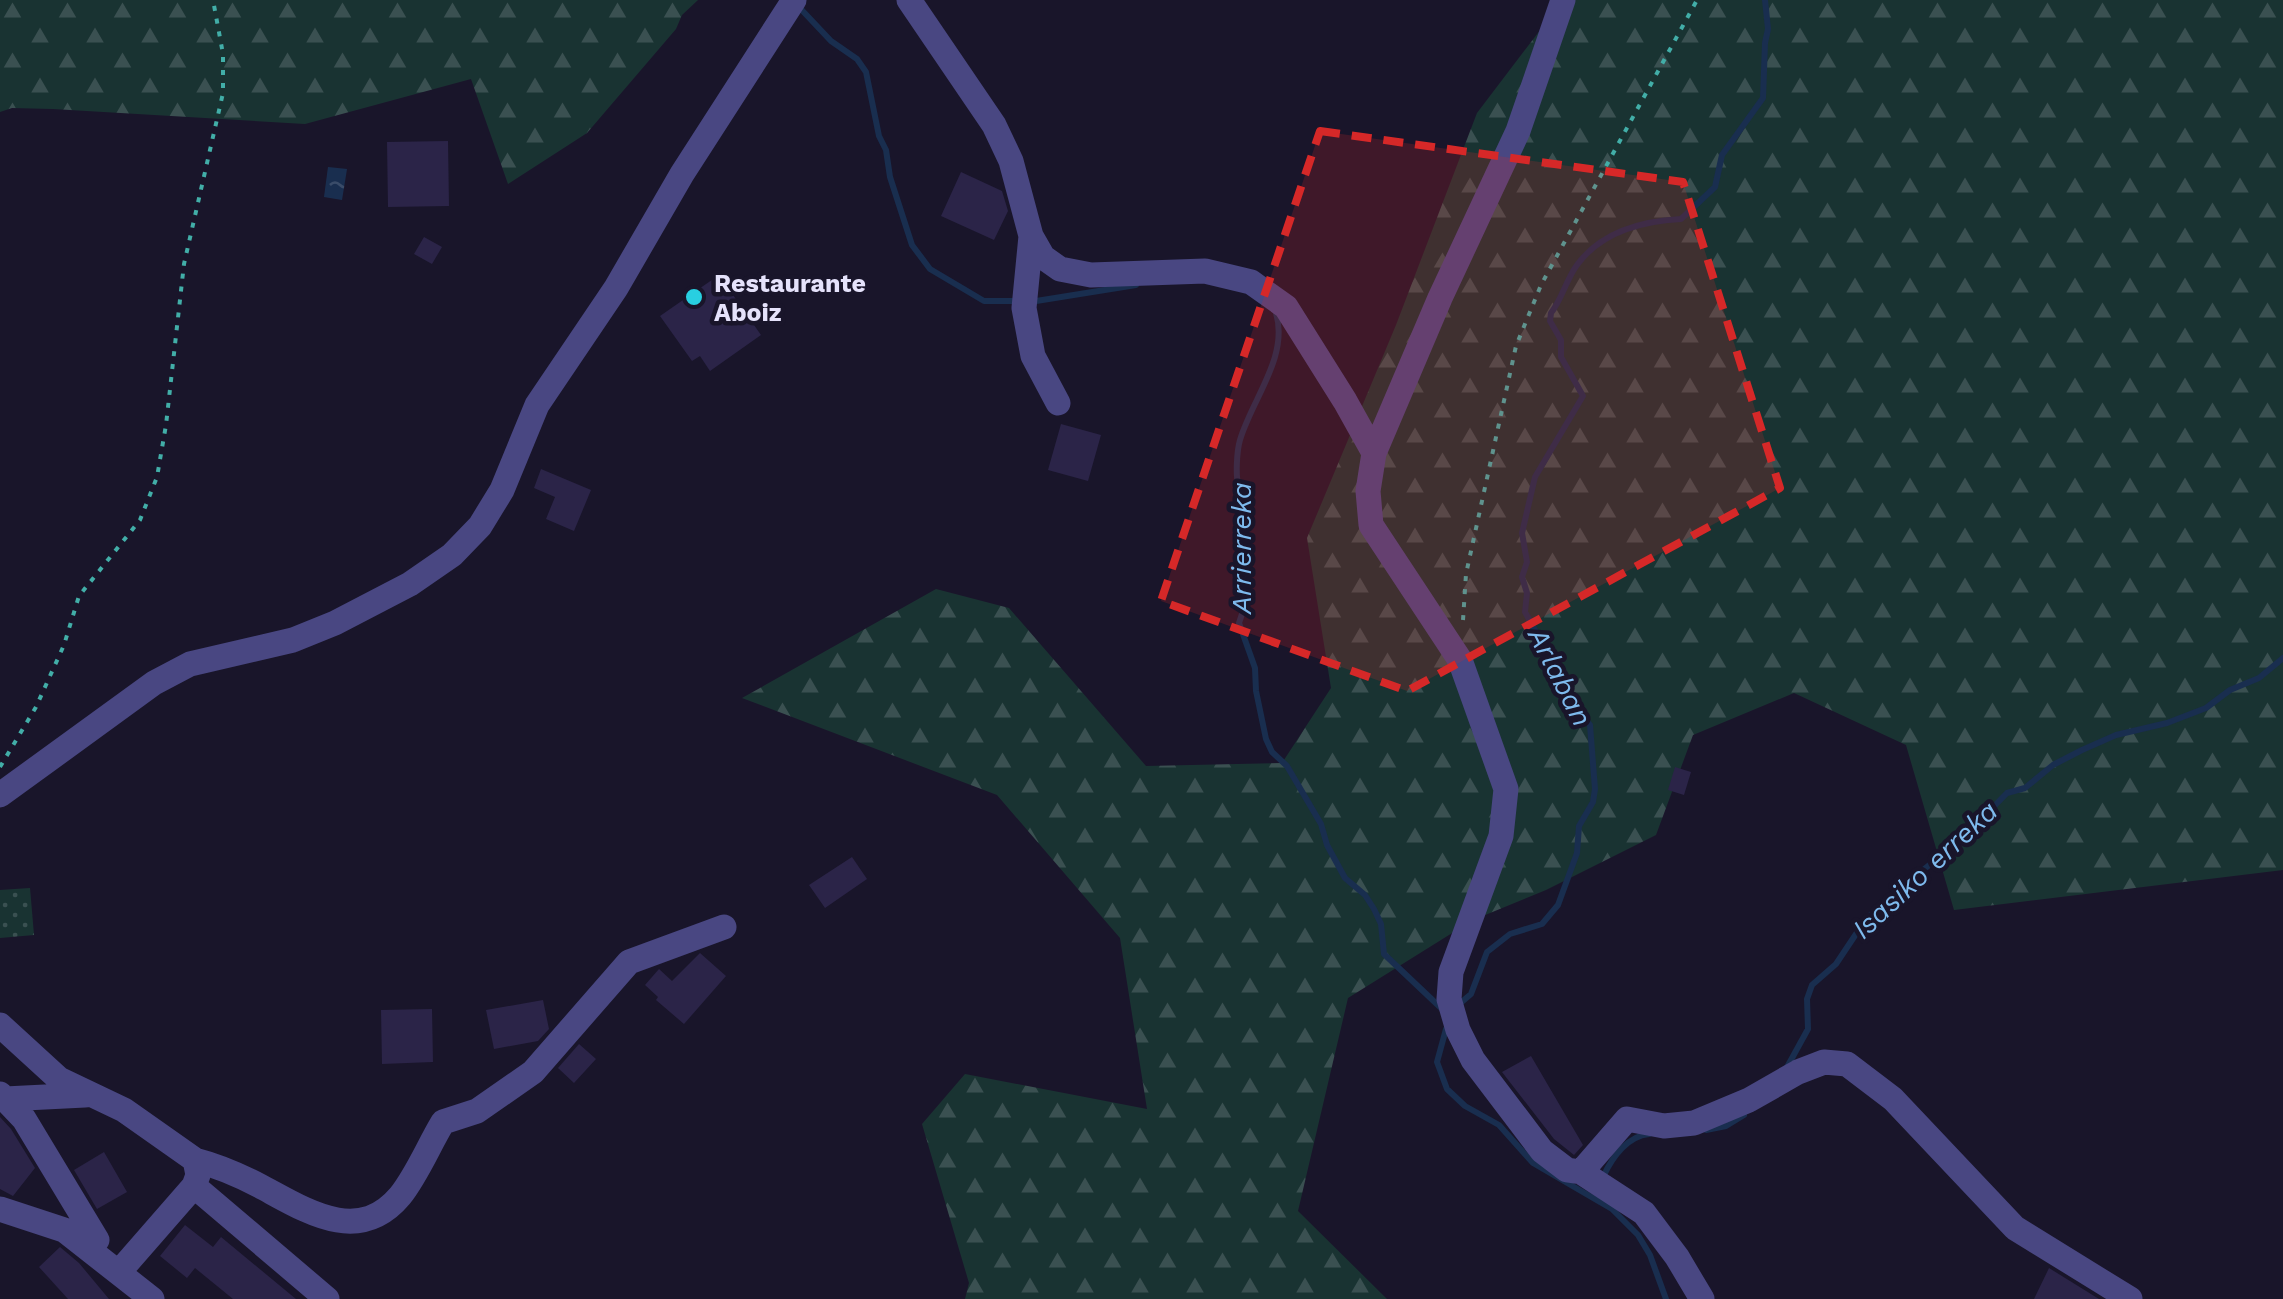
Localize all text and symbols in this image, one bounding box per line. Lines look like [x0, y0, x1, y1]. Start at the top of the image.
place label: Restaurante Aboiz [714, 269, 866, 327]
marker: Restaurante Aboiz [683, 286, 705, 308]
water label: Arrierreka [1225, 482, 1258, 615]
water label: Arlaban [1521, 622, 1599, 732]
water label: Isasiko erreka [1845, 794, 2005, 946]

